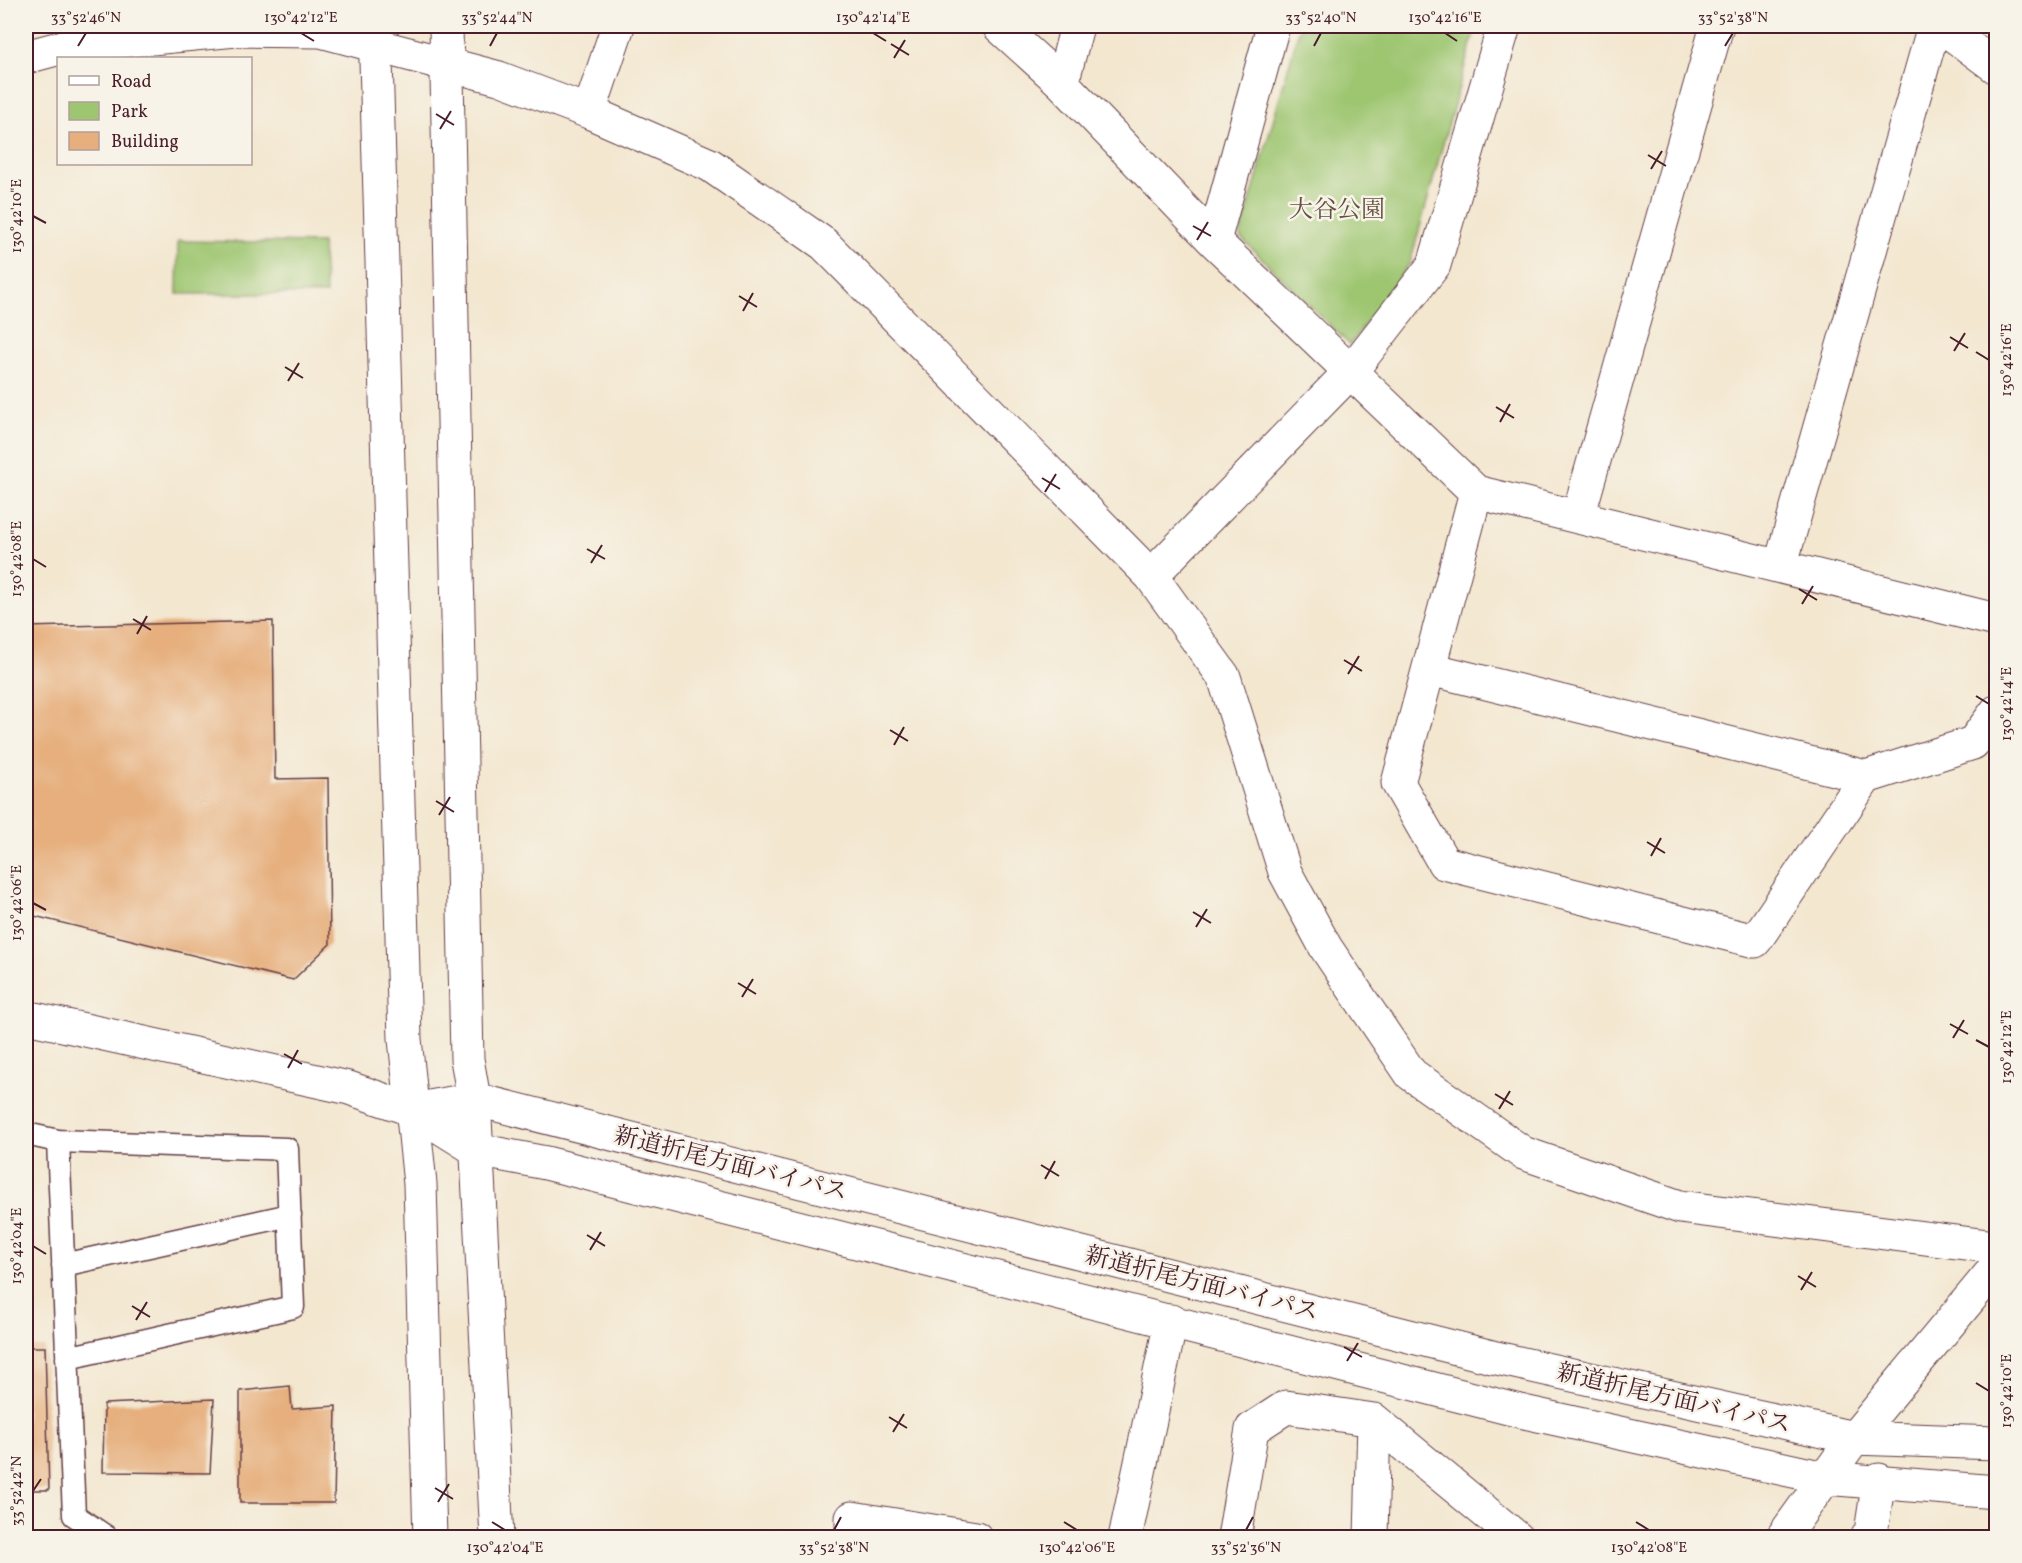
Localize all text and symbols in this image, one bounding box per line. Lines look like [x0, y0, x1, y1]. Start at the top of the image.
text: 33°52'46"N [51, 8, 121, 29]
text: 130°42'12"E [264, 8, 338, 29]
text: 33°52'44"N [461, 8, 533, 29]
text: 130°42'14"E [836, 8, 910, 29]
text: 33°52'40"N [1285, 8, 1357, 29]
text: 130°42'16"E [1408, 8, 1482, 29]
text: 33°52'38"N [1698, 8, 1768, 29]
legend [57, 57, 252, 165]
text: Road [111, 70, 152, 95]
text: Park [111, 100, 148, 125]
text: Building [111, 130, 179, 155]
text: 130°42'10"E [7, 179, 28, 253]
park label: 大谷公園 [1289, 194, 1385, 228]
text: 130°42'16"E [1997, 323, 2018, 397]
text: 130°42'08"E [7, 521, 28, 597]
text: 130°42'14"E [1997, 667, 2018, 741]
text: 130°42'06"E [7, 865, 28, 941]
text: 130°42'12"E [1997, 1010, 2018, 1084]
street label: 新道折尾方面バイパス [610, 1119, 851, 1210]
text: 130°42'04"E [7, 1207, 28, 1285]
street label: 新道折尾方面バイパス [1081, 1239, 1322, 1330]
text: 130°42'10"E [1997, 1354, 2018, 1428]
street label: 新道折尾方面バイパス [1553, 1356, 1794, 1443]
text: 33°52'42"N [7, 1456, 28, 1526]
text: 130°42'04"E [466, 1538, 544, 1559]
text: 33°52'38"N [799, 1538, 869, 1559]
text: 130°42'06"E [1039, 1538, 1115, 1559]
text: 33°52'36"N [1211, 1538, 1281, 1559]
text: 130°42'08"E [1611, 1538, 1687, 1559]

